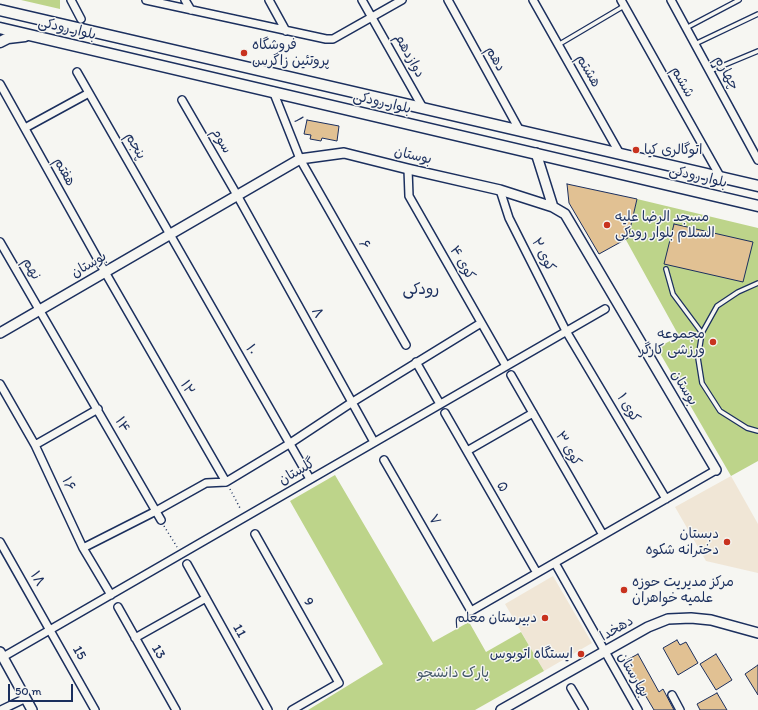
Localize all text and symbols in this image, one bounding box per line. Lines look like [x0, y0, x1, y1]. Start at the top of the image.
street label: بلوار رودکی [36, 14, 98, 44]
street label: دوازدهم [390, 31, 428, 81]
place label: فروشگاه پروتئین زاگرس [252, 37, 330, 70]
street label: دهم [481, 43, 509, 75]
marker: فروشگاه پروتئین زاگرس [239, 48, 249, 58]
street label: هشتم [572, 51, 604, 91]
street label: چهارم [710, 53, 742, 93]
street label: ششم [667, 63, 697, 101]
street label: بلوار رودکی [351, 88, 413, 118]
street label: ۱ [289, 114, 307, 126]
street label: سوم [207, 125, 235, 157]
street label: پنجم [121, 130, 149, 162]
place label: اتوگالری کیا [644, 142, 703, 158]
street label: بوستان [392, 144, 434, 168]
marker: اتوگالری کیا [631, 145, 641, 155]
street label: هفتم [49, 155, 79, 189]
street label: بلوار رودکی [667, 162, 729, 192]
place label: مسجد الرضا علیه السلام بلوار رودکی [615, 209, 715, 242]
marker: مسجد الرضا علیه السلام بلوار رودکی [602, 220, 612, 230]
street label: کوی ۲ [527, 235, 559, 275]
street label: ۶ [355, 237, 373, 253]
street label: کوی ۴ [446, 243, 478, 283]
street label: بوستان [68, 248, 110, 282]
street label: نهم [18, 255, 44, 283]
district label: رودکی [403, 280, 439, 300]
street label: ۸ [307, 305, 327, 321]
place label: مجموعه ورزشی کارگر [639, 326, 705, 358]
marker: مجموعه ورزشی کارگر [708, 337, 718, 347]
street label: ۱۰ [241, 342, 261, 358]
street label: بوستان [667, 367, 701, 409]
street label: ۱۲ [176, 378, 198, 398]
street label: کوی ۱ [613, 390, 643, 426]
street label: ۱۴ [111, 414, 133, 436]
street label: کوی ۳ [551, 429, 585, 469]
street label: گلستان [276, 455, 318, 489]
street label: ۱۶ [58, 474, 78, 494]
street label: ۵ [492, 479, 512, 495]
street label: ۷ [424, 512, 444, 528]
place label: دبستان دخترانه شکوه [646, 526, 719, 558]
marker: دبستان دخترانه شکوه [722, 537, 732, 547]
street label: ۱۸ [26, 568, 48, 590]
place label: مرکز مدیریت حوزه علمیه خواهران [632, 574, 734, 606]
marker: مرکز مدیریت حوزه علمیه خواهران [619, 585, 629, 595]
street label: 9 [299, 595, 317, 609]
place label: دبیرستان معلم [455, 610, 537, 626]
marker: دبیرستان معلم [540, 613, 550, 623]
street label: دهخدا [597, 613, 637, 645]
street label: 11 [229, 621, 249, 641]
street label: 13 [147, 642, 169, 662]
street label: 15 [68, 643, 90, 663]
place label: ایستگاه اتوبوس [490, 646, 573, 662]
marker: ایستگاه اتوبوس [576, 649, 586, 659]
street label: بهارستان [613, 650, 653, 700]
park label: پارک دانشجو [417, 665, 489, 681]
scale bar [10, 676, 75, 702]
text: 50 m [15, 684, 41, 698]

